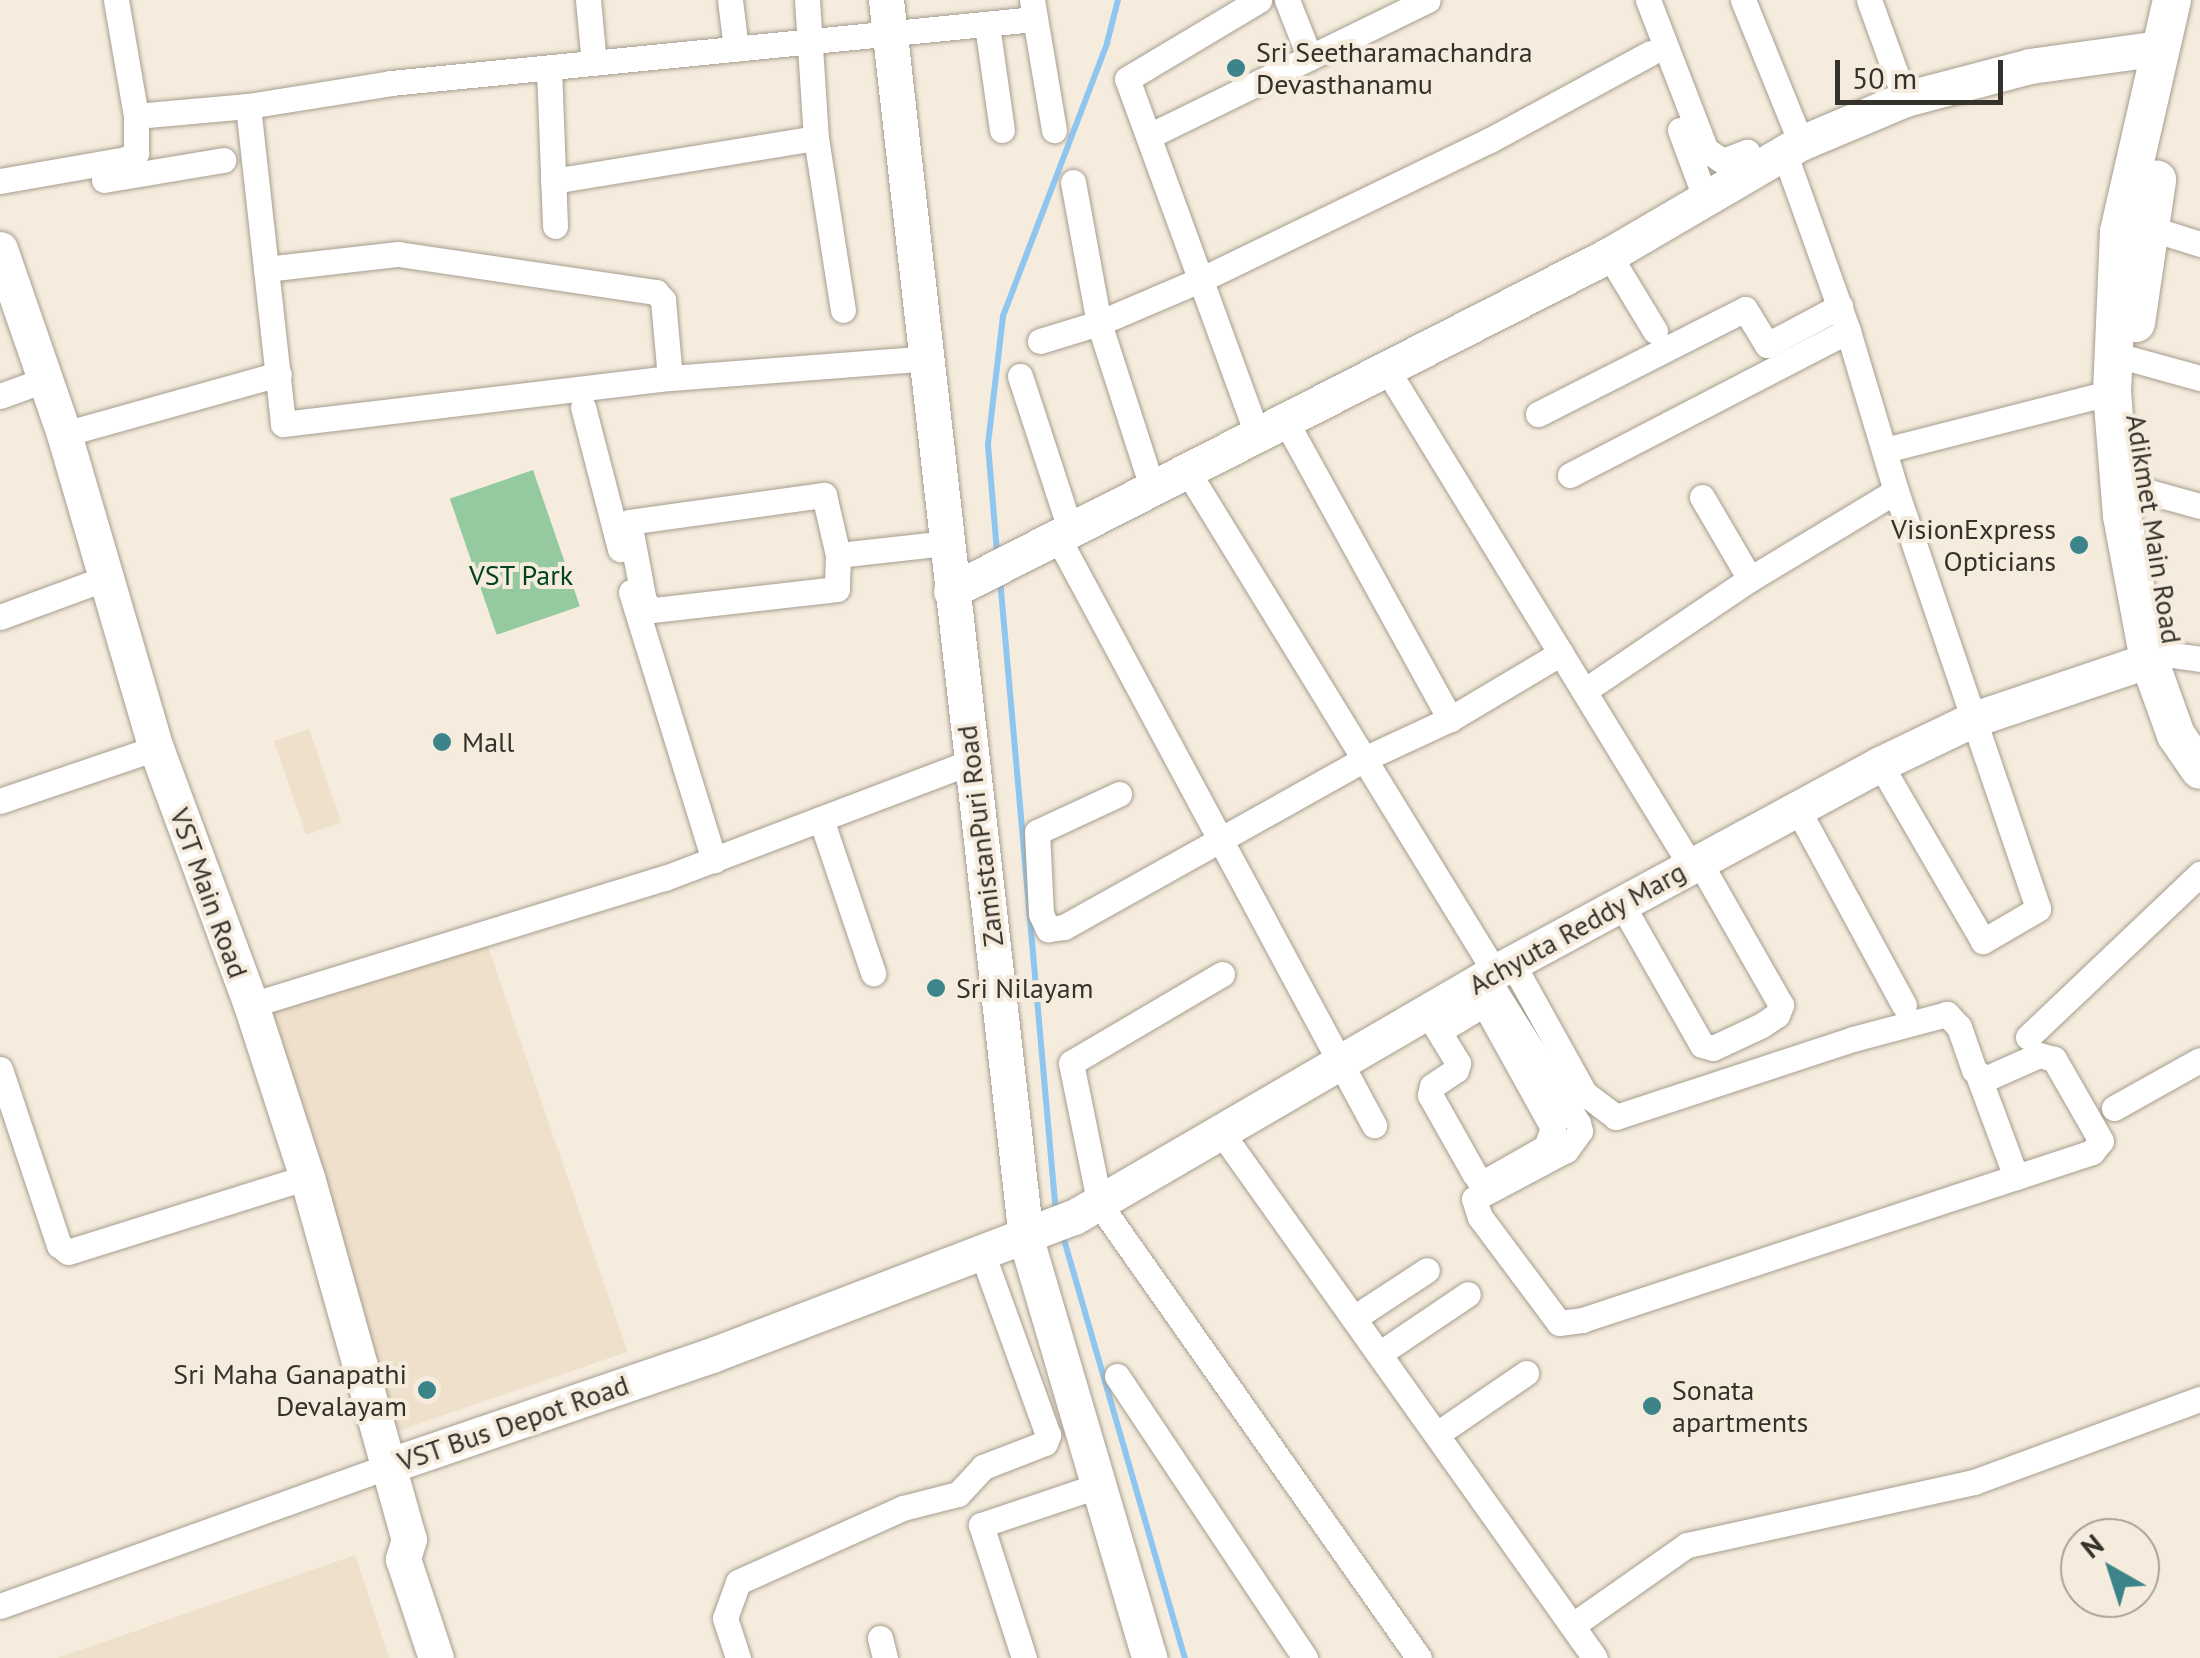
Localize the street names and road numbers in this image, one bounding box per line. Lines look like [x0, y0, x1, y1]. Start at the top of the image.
street label: Adikmet Main Road [2119, 412, 2189, 646]
street label: ZamistanPuri Road [950, 723, 1010, 949]
street label: VST Main Road [163, 803, 255, 983]
street label: Achyuta Reddy Marg [1462, 854, 1692, 1002]
street label: VST Bus Depot Road [392, 1367, 634, 1479]

